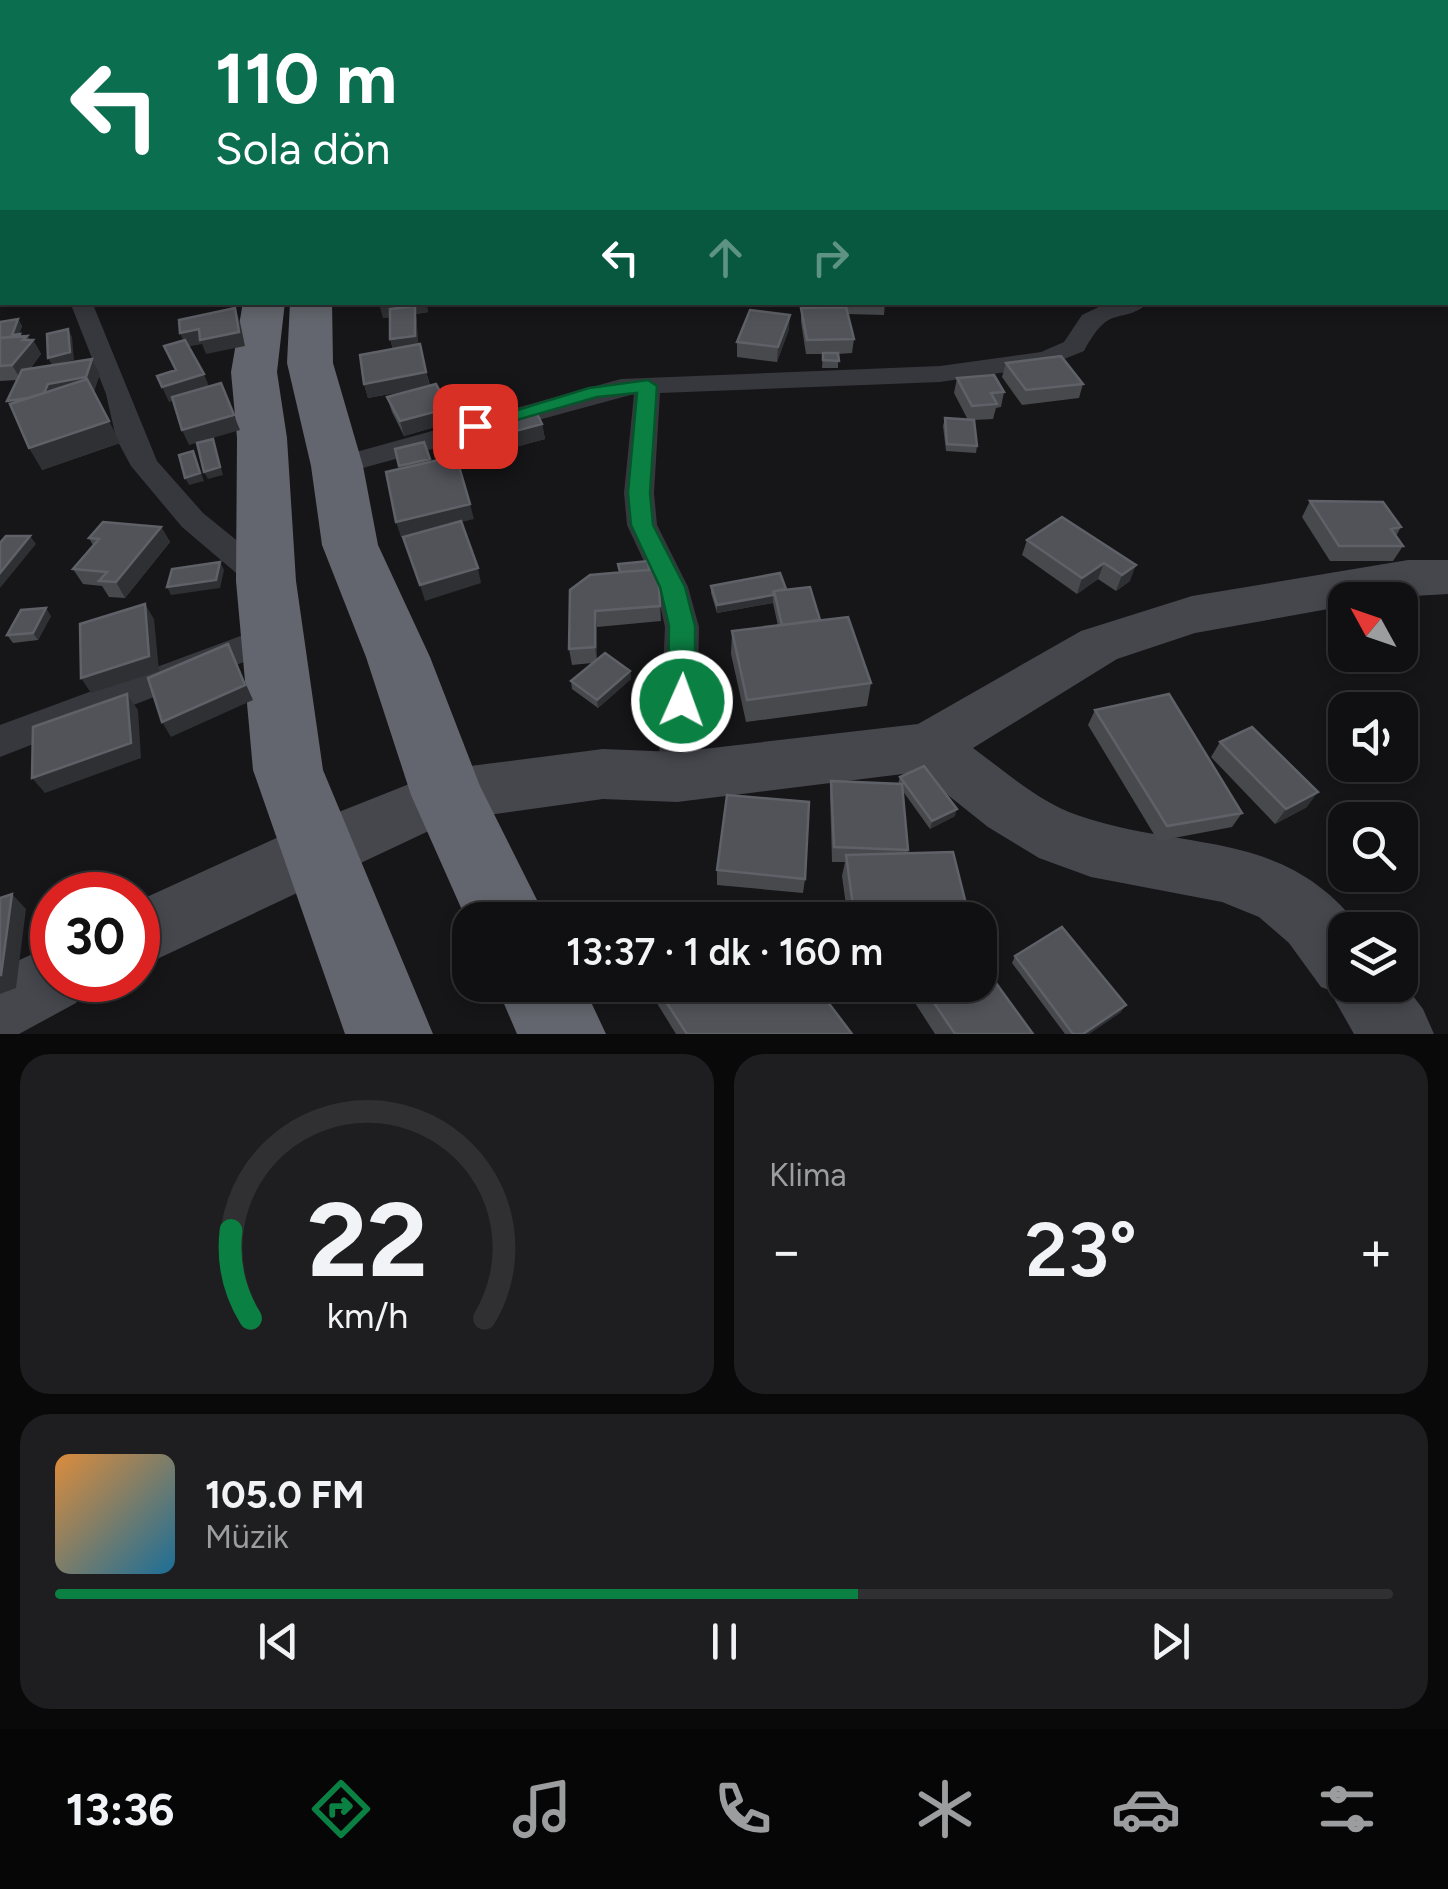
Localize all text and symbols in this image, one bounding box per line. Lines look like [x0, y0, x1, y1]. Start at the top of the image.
text: 110 m [215, 36, 397, 121]
icon: left [50, 40, 180, 170]
text: Sola dön [215, 121, 390, 175]
icon: left [593, 230, 648, 285]
icon: ahead [698, 230, 753, 285]
icon: right [803, 230, 858, 285]
pin [433, 384, 518, 469]
icon: arrive [448, 399, 503, 454]
north arrow [1328, 582, 1418, 672]
map controls [1328, 582, 1418, 1002]
position arrow [630, 649, 734, 753]
button: sound [1328, 692, 1418, 782]
button: search [1328, 802, 1418, 892]
speed limit sign: 30 [30, 872, 160, 1002]
button: layers [1328, 912, 1418, 1002]
text: 13:37 · 1 dk · 160 m [566, 929, 883, 975]
text: Klima [769, 1156, 847, 1194]
text: 22 [307, 1177, 427, 1302]
text: 23° [1025, 1205, 1137, 1295]
text: − [769, 1218, 803, 1284]
text: + [1359, 1218, 1393, 1284]
text: km/h [326, 1294, 408, 1337]
text: 105.0 FM [205, 1472, 364, 1518]
text: Müzik [205, 1518, 289, 1556]
icon: previous [251, 1614, 306, 1669]
icon: pause [697, 1614, 752, 1669]
icon: next [1143, 1614, 1198, 1669]
icon: directions [306, 1774, 376, 1844]
icon: music [507, 1774, 577, 1844]
icon: phone [708, 1774, 778, 1844]
icon: climate [910, 1774, 980, 1844]
icon: car [1111, 1774, 1181, 1844]
icon: filters [1312, 1774, 1382, 1844]
text: 13:36 [66, 1782, 174, 1836]

